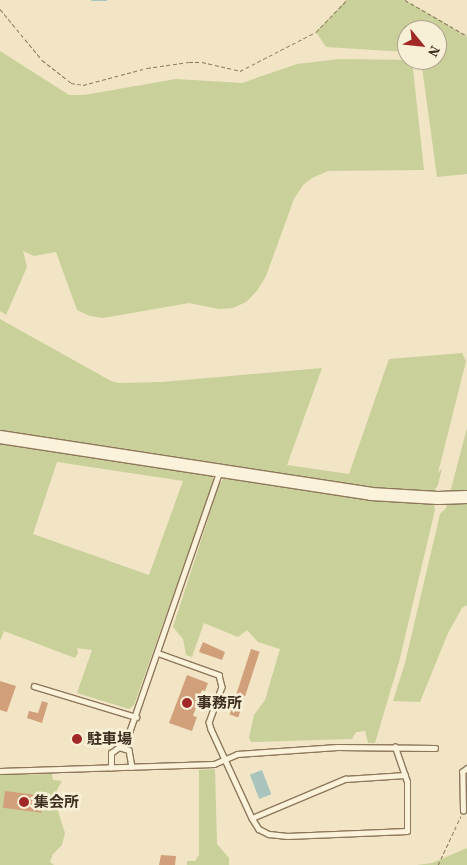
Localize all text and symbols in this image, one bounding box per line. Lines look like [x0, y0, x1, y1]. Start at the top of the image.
north arrow [397, 20, 447, 70]
text: N [423, 42, 446, 61]
place label: 事務所 [197, 694, 242, 712]
marker: 事務所 [181, 697, 193, 709]
place label: 駐車場 [87, 730, 132, 748]
marker: 駐車場 [71, 733, 83, 745]
place label: 集会所 [34, 793, 79, 811]
marker: 集会所 [18, 796, 30, 808]

